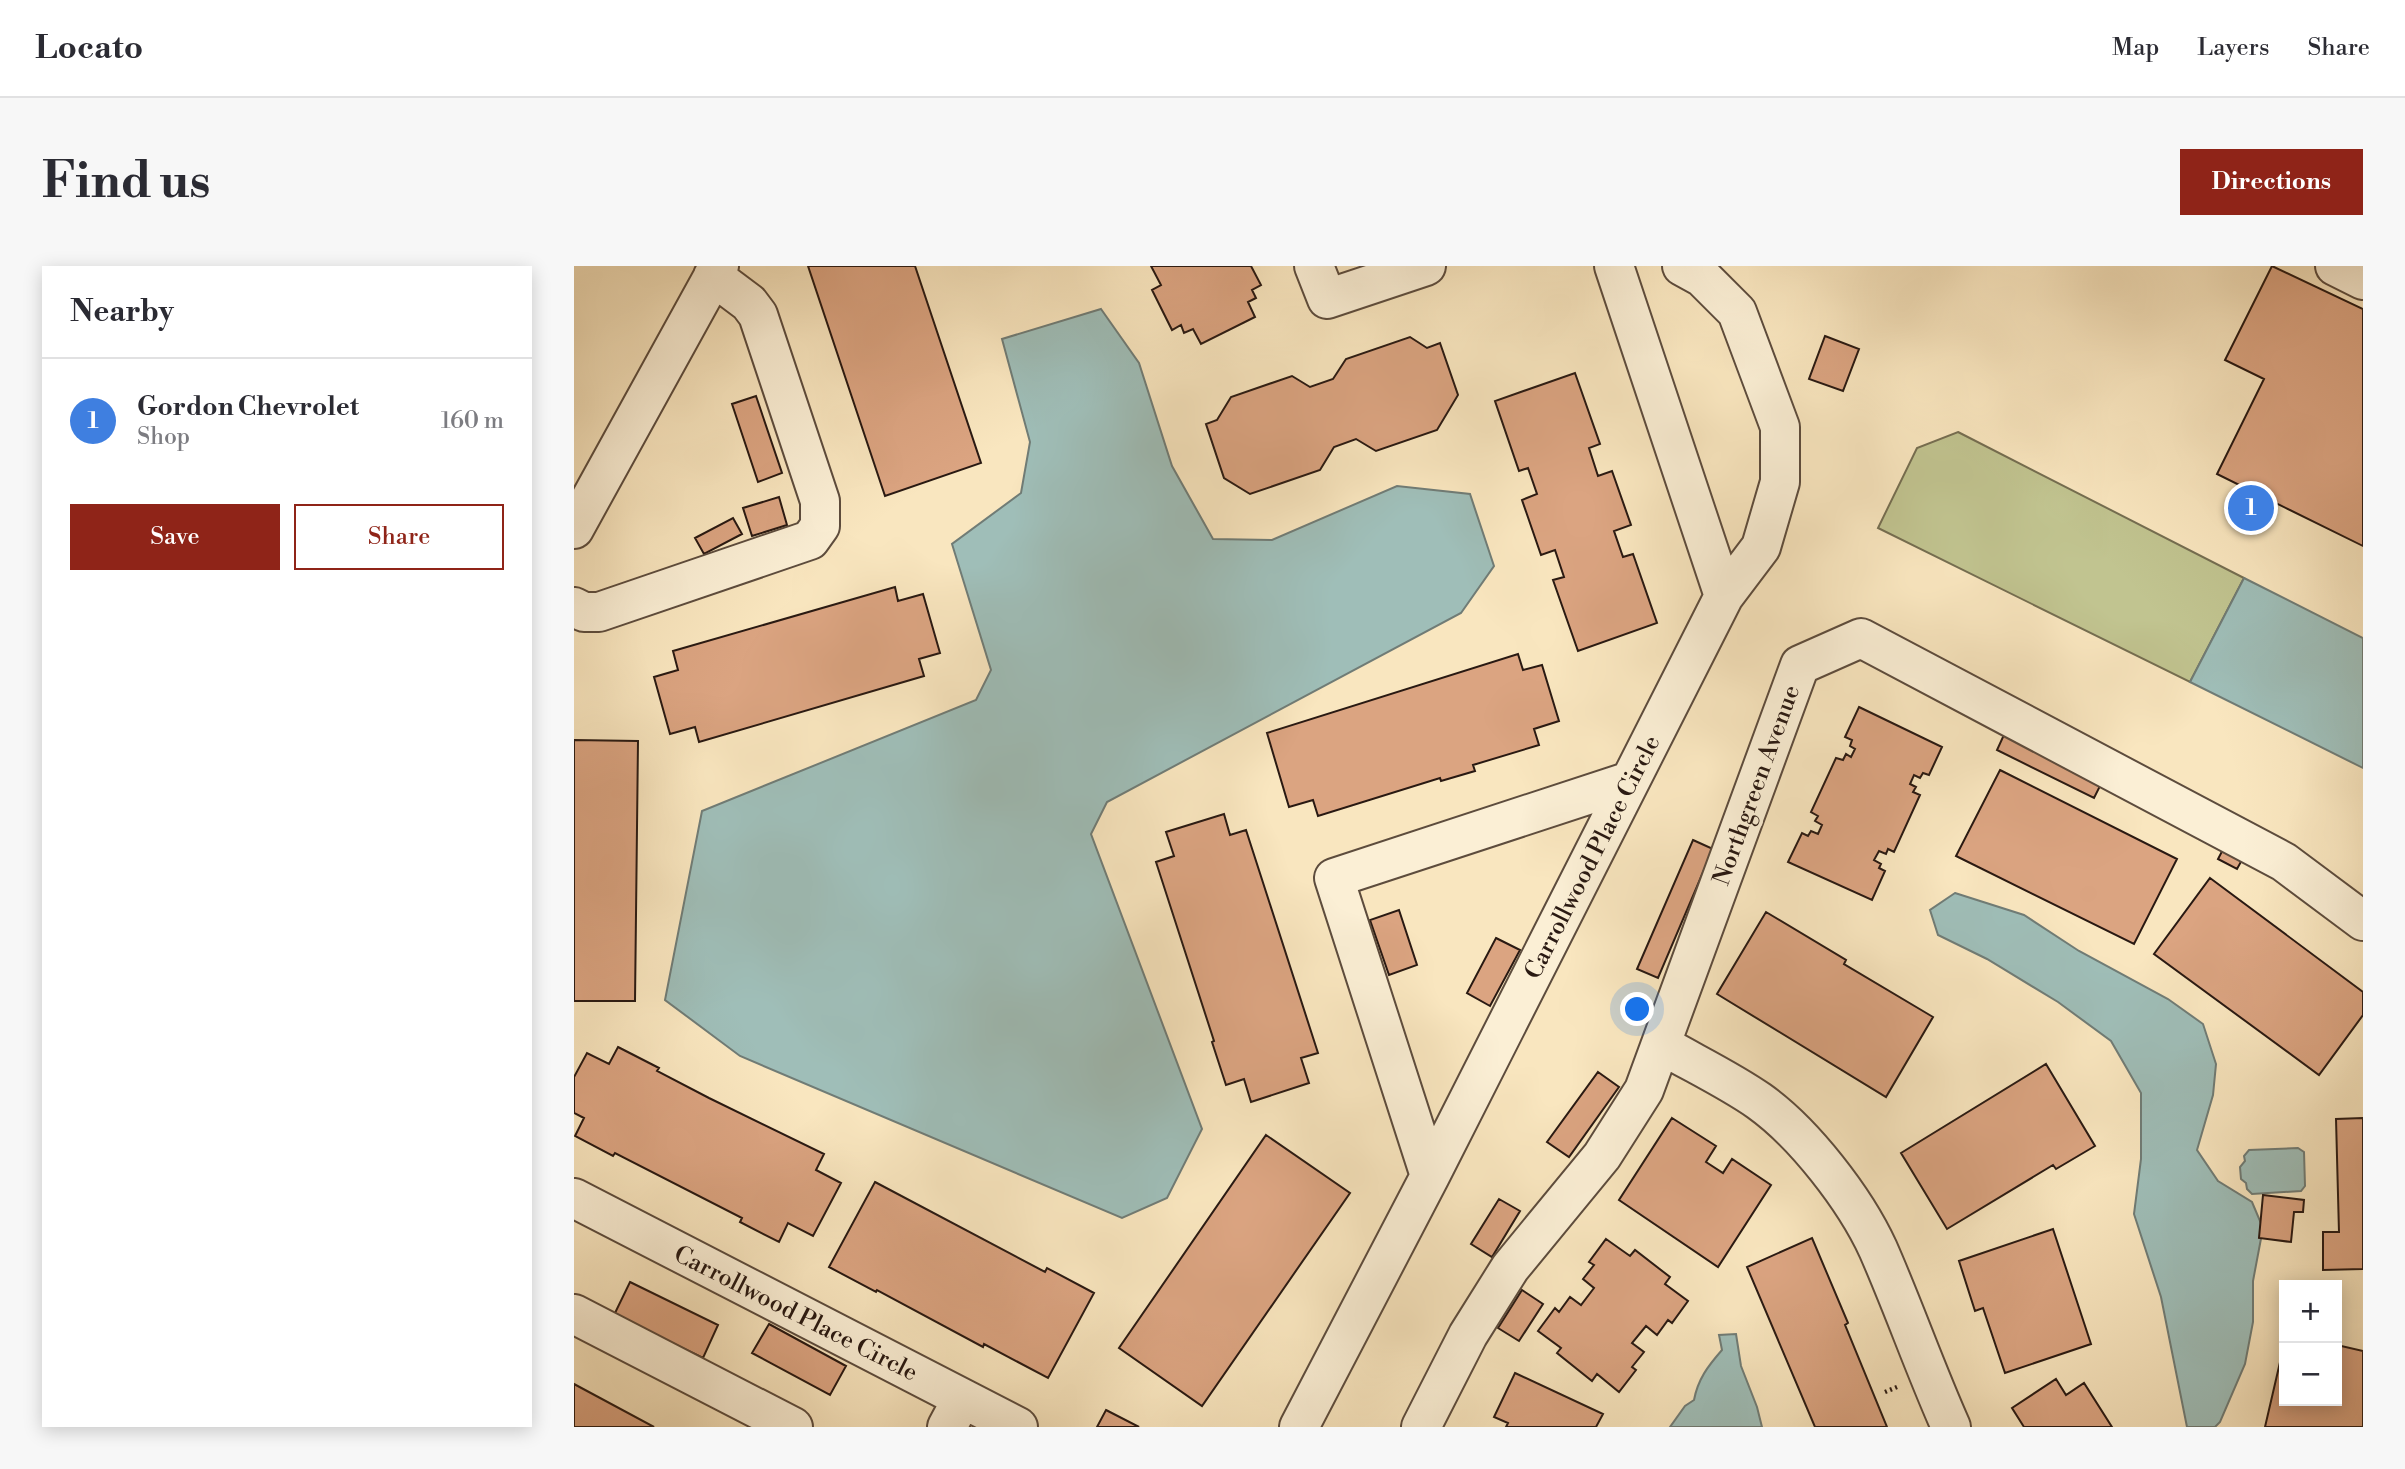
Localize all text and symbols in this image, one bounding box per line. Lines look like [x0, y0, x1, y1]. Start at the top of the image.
text: Locato [35, 28, 143, 69]
text: Map [2112, 33, 2159, 63]
text: Layers [2197, 33, 2269, 63]
text: Share [2307, 33, 2370, 63]
button: Directions [2180, 149, 2363, 215]
text: Find us [42, 152, 211, 213]
text: Nearby [70, 293, 174, 331]
text: Gordon Chevrolet [137, 391, 359, 423]
text: 1 [87, 407, 99, 435]
text: 160 m [441, 407, 504, 435]
text: Shop [137, 423, 190, 451]
pin: 1 [2228, 482, 2274, 534]
button: Save [70, 504, 280, 570]
button: Share [294, 504, 504, 570]
street label: Northgreen Avenue [1707, 681, 1807, 890]
street label: Carrollwood Place Circle [1518, 731, 1667, 984]
your location [1620, 992, 1654, 1026]
street label: Carrollwood Place Circle [669, 1239, 922, 1388]
map controls [2279, 1280, 2342, 1406]
button: + [2279, 1280, 2342, 1343]
button: − [2279, 1343, 2342, 1406]

